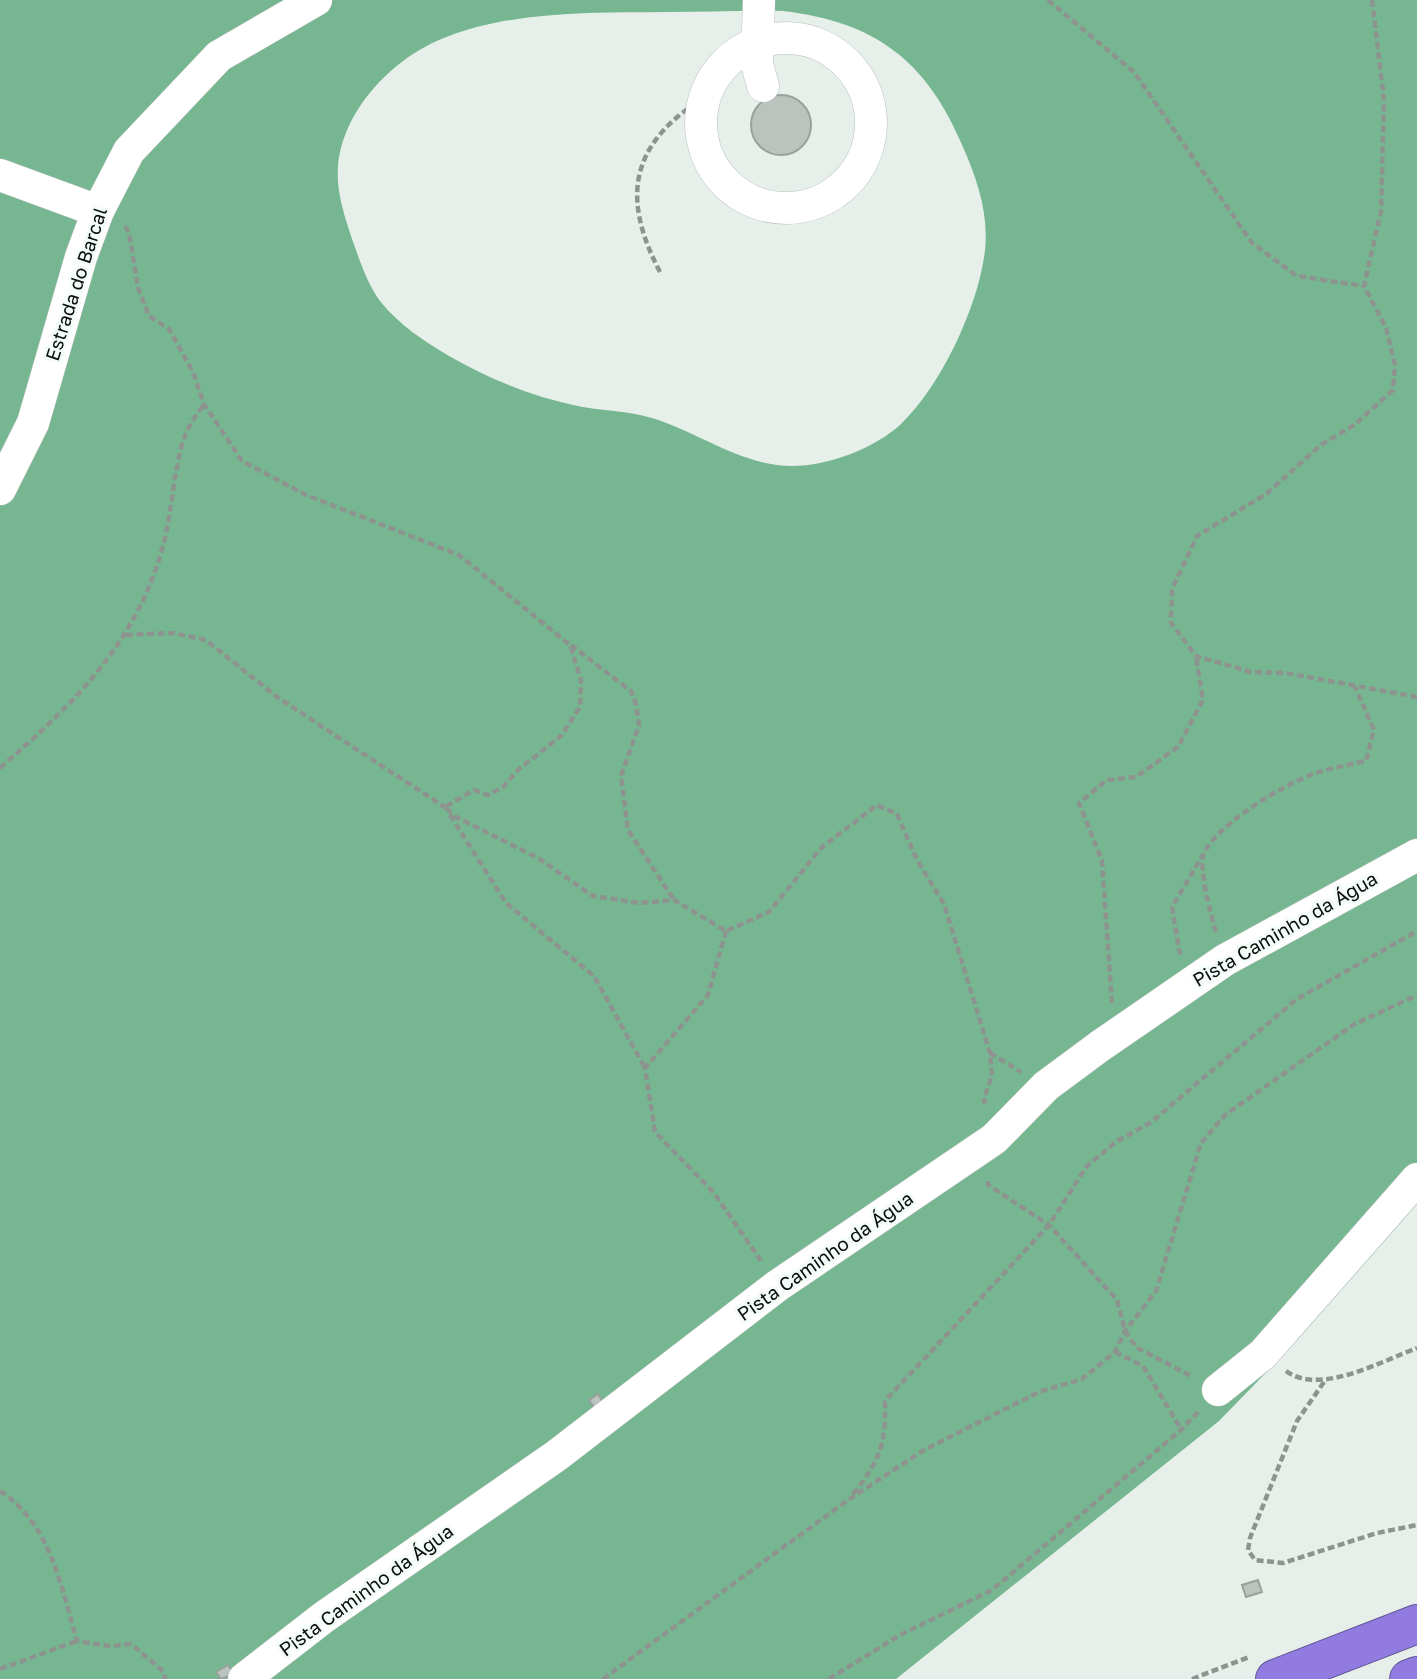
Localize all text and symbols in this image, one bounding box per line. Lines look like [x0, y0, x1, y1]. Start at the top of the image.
street label: Estrada do Barcal [40, 204, 111, 364]
street label: Pista Caminho da Água [1188, 866, 1381, 991]
street label: Pista Caminho da Água [732, 1186, 917, 1325]
street label: Pista Caminho da Água [274, 1519, 457, 1660]

